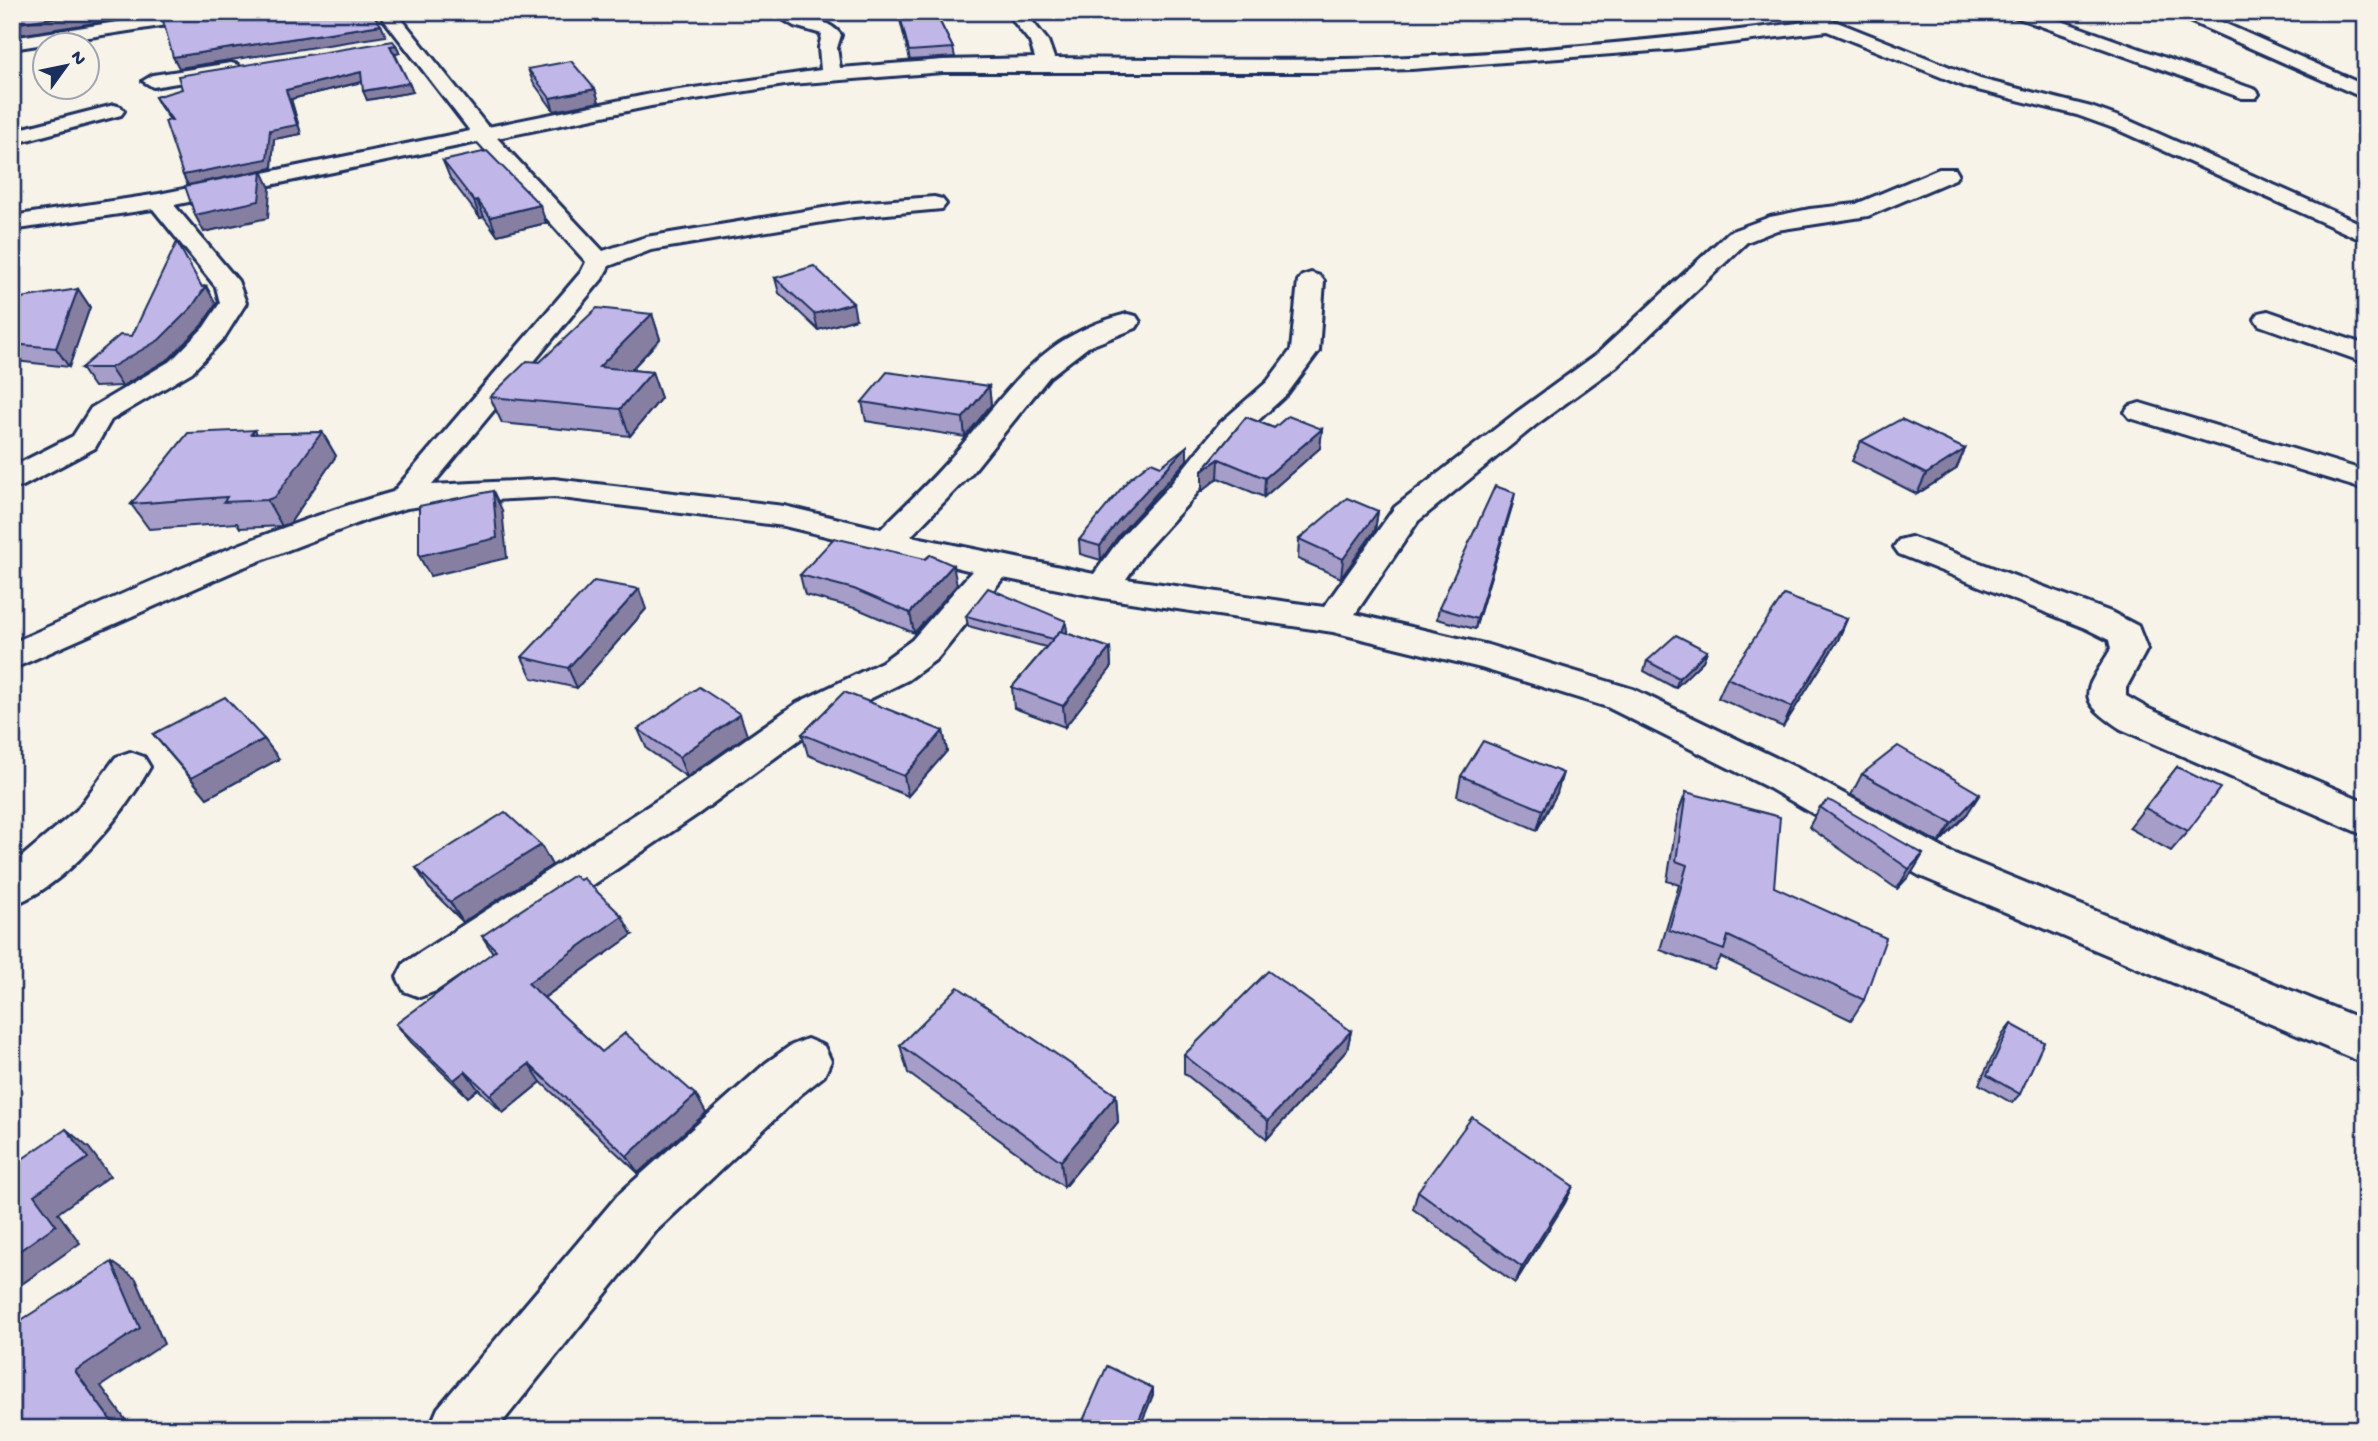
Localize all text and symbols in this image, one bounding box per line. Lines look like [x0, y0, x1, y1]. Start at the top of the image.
north arrow [32, 32, 102, 102]
text: N [64, 47, 90, 70]

